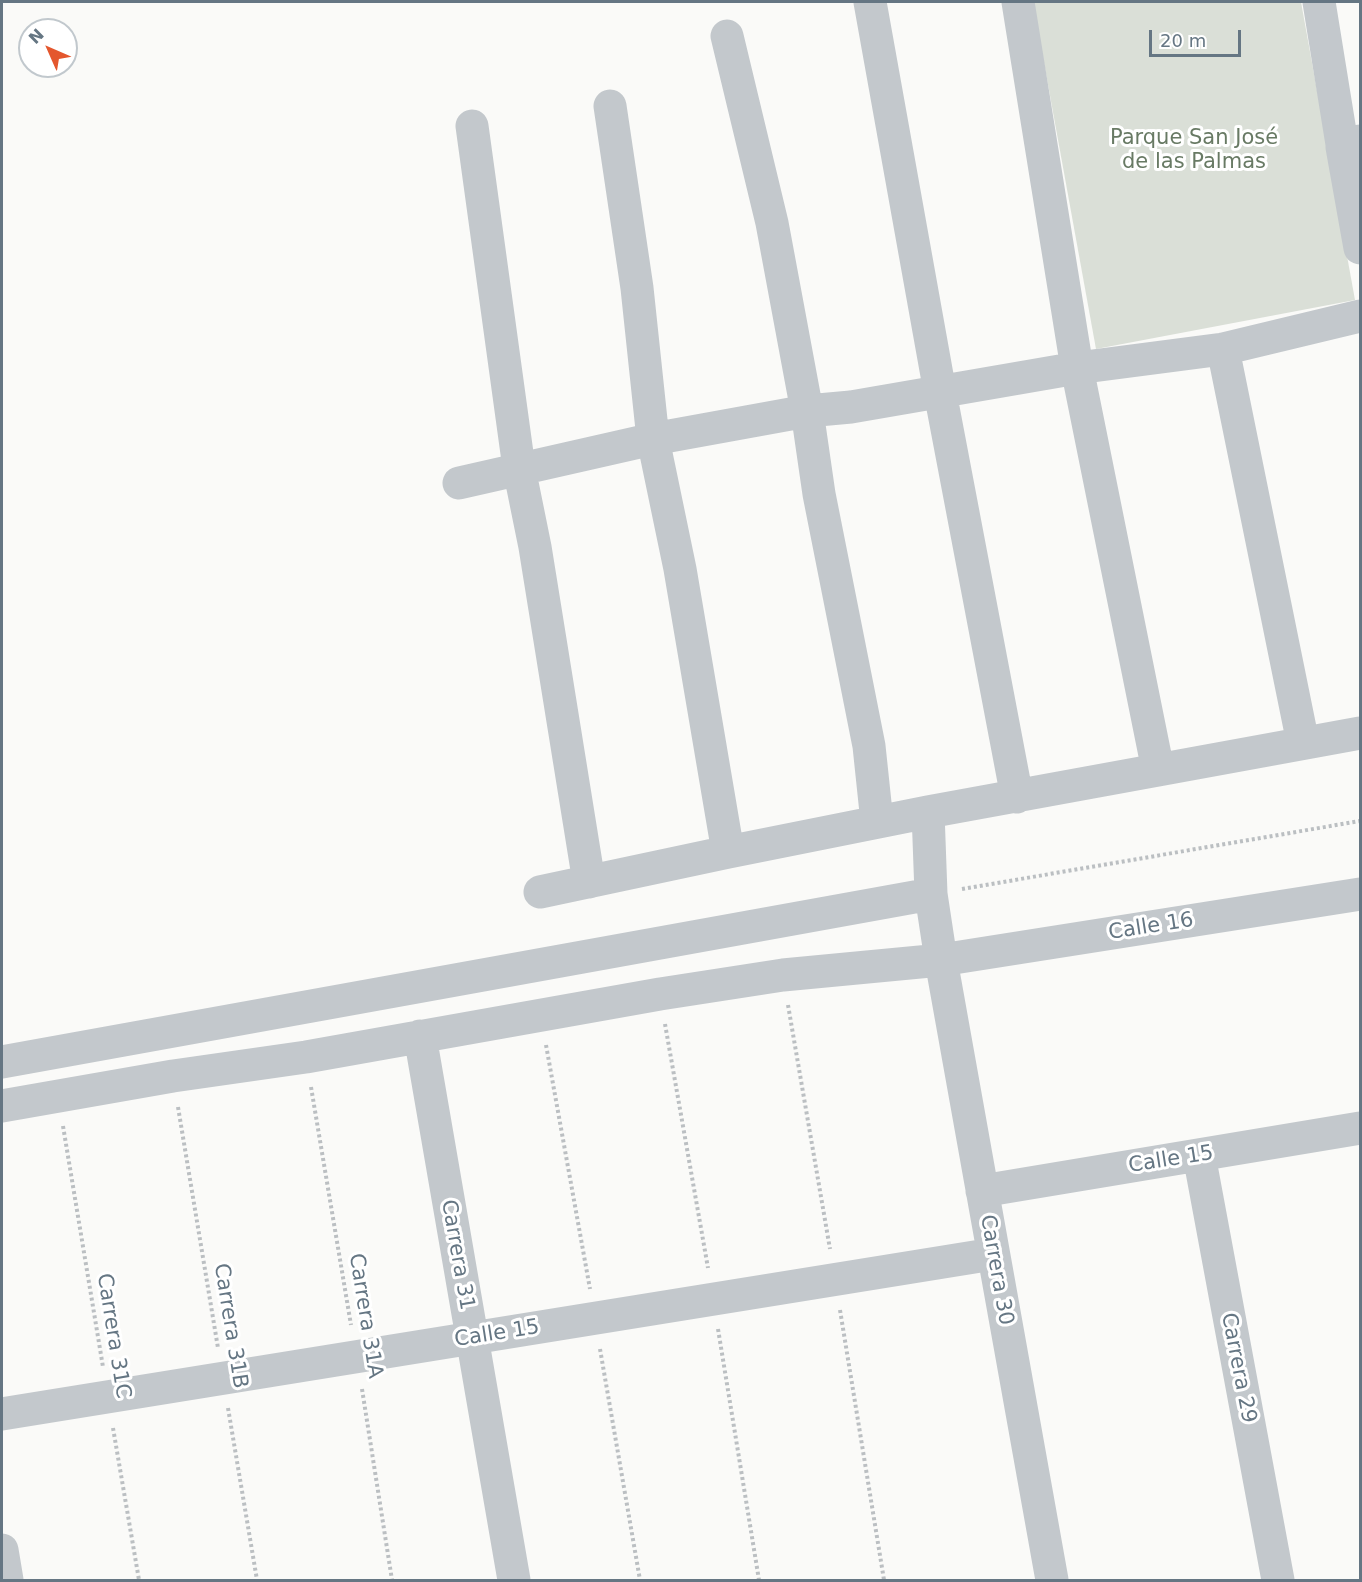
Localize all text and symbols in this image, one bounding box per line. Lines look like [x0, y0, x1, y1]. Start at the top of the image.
north arrow [18, 18, 78, 78]
scale bar [1152, 18, 1244, 56]
text: N [25, 25, 48, 48]
text: 20 m [1160, 30, 1206, 51]
park label: Parque San José de las Palmas [1110, 126, 1278, 176]
street label: Calle 16 [1107, 908, 1195, 946]
street label: Calle 15 [1127, 1141, 1215, 1179]
street label: Carrera 31 [435, 1198, 479, 1312]
street label: Carrera 30 [974, 1213, 1018, 1327]
street label: Carrera 31A [343, 1252, 387, 1380]
street label: Carrera 31B [208, 1262, 252, 1390]
street label: Carrera 31C [91, 1272, 135, 1400]
street label: Carrera 29 [1215, 1311, 1261, 1425]
street label: Calle 15 [453, 1315, 541, 1353]

